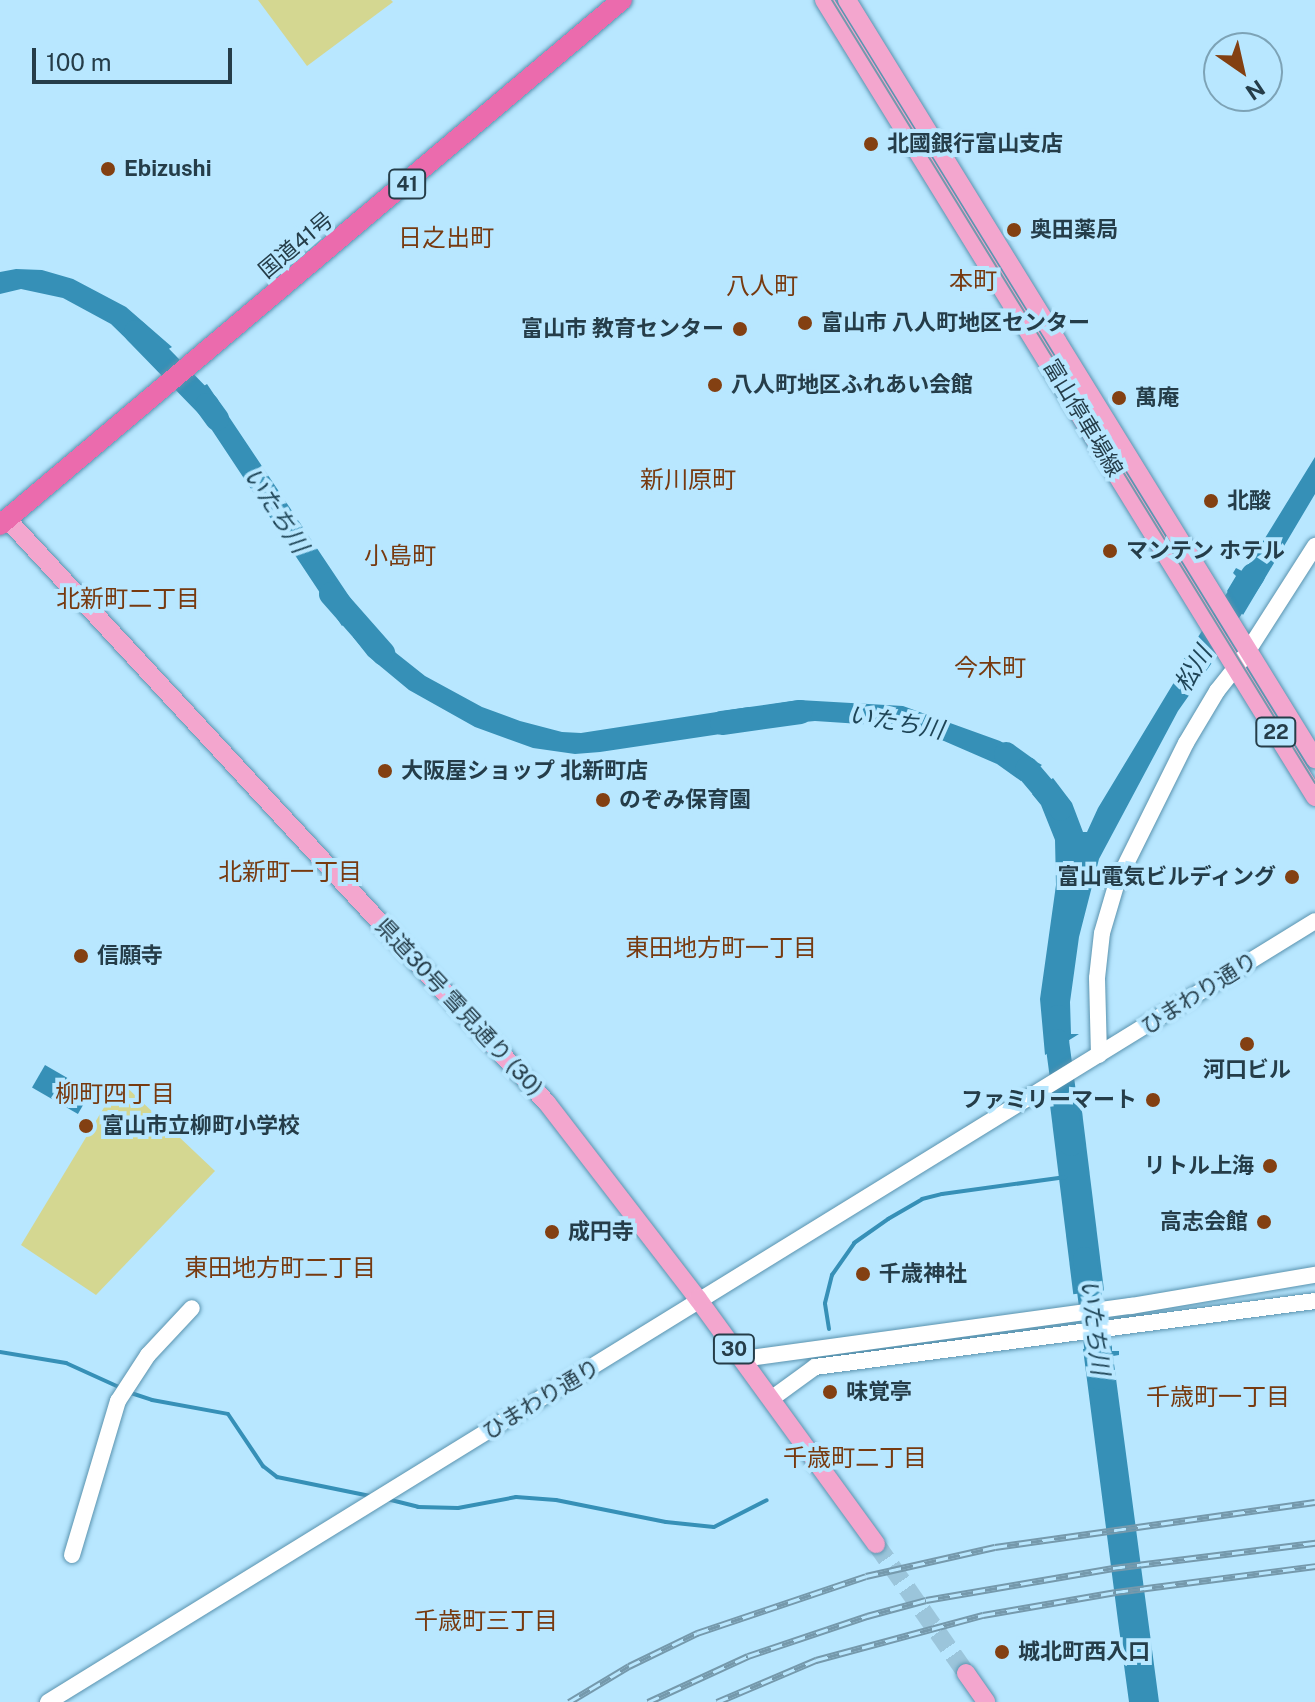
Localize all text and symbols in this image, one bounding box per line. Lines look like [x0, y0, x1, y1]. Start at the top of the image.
scale bar [36, 32, 236, 82]
north arrow [1203, 32, 1283, 112]
text: 100 m [46, 48, 112, 76]
text: N [1241, 75, 1270, 106]
place label: 北國銀行富山支店 [887, 131, 1063, 157]
marker: 北國銀行富山支店 [862, 135, 880, 153]
place label: Ebizushi [124, 156, 212, 182]
marker: Ebizushi [99, 160, 117, 178]
road number: 41 [387, 168, 427, 200]
street label: 国道41号 [254, 206, 338, 284]
place label: 奥田薬局 [1030, 217, 1118, 243]
marker: 奥田薬局 [1005, 221, 1023, 239]
district label: 日之出町 [398, 224, 494, 252]
district label: 本町 [949, 267, 997, 295]
district label: 八人町 [726, 272, 798, 300]
place label: 富山市 八人町地区センター [821, 310, 1090, 336]
marker: 富山市 八人町地区センター [796, 314, 814, 332]
place label: 富山市 教育センター [521, 316, 724, 342]
marker: 富山市 教育センター [731, 320, 749, 338]
street label: 富山停車場線 [1038, 355, 1128, 481]
place label: 八人町地区ふれあい会館 [731, 372, 973, 398]
marker: 八人町地区ふれあい会館 [706, 376, 724, 394]
place label: 萬庵 [1135, 385, 1179, 411]
marker: 萬庵 [1110, 389, 1128, 407]
water label: いたち川 [238, 462, 314, 558]
district label: 新川原町 [640, 466, 736, 494]
place label: 北酸 [1227, 488, 1271, 514]
marker: 北酸 [1202, 492, 1220, 510]
place label: マンテン ホテル [1126, 538, 1285, 564]
district label: 小島町 [364, 542, 436, 570]
marker: マンテン ホテル [1101, 542, 1119, 560]
district label: 北新町二丁目 [56, 585, 200, 613]
water label: 松川 [1168, 641, 1218, 697]
district label: 今木町 [954, 654, 1026, 682]
water label: いたち川 [846, 699, 946, 745]
road number: 22 [1254, 716, 1298, 748]
place label: 大阪屋ショップ 北新町店 [401, 758, 648, 784]
marker: 大阪屋ショップ 北新町店 [376, 762, 394, 780]
place label: のぞみ保育園 [619, 787, 751, 813]
marker: のぞみ保育園 [594, 791, 612, 809]
district label: 北新町一丁目 [218, 858, 362, 886]
place label: 富山電気ビルディング [1056, 864, 1276, 890]
marker: 富山電気ビルディング [1283, 868, 1301, 886]
street label: 県道30号 雪見通り (30) [370, 913, 548, 1101]
district label: 東田地方町一丁目 [625, 934, 817, 962]
place label: 信願寺 [97, 943, 163, 969]
marker: 信願寺 [72, 947, 90, 965]
street label: ひまわり通り [1136, 947, 1262, 1039]
marker: 河口ビル [1238, 1035, 1256, 1053]
place label: 河口ビル [1203, 1057, 1291, 1083]
district label: 柳町四丁目 [55, 1080, 175, 1108]
place label: ファミリーマート [961, 1087, 1137, 1113]
marker: ファミリーマート [1144, 1091, 1162, 1109]
place label: 富山市立柳町小学校 [102, 1113, 300, 1139]
marker: 富山市立柳町小学校 [77, 1117, 95, 1135]
place label: リトル上海 [1144, 1153, 1254, 1179]
marker: リトル上海 [1261, 1157, 1279, 1175]
place label: 高志会館 [1160, 1209, 1248, 1235]
marker: 高志会館 [1255, 1213, 1273, 1231]
place label: 成円寺 [568, 1219, 634, 1245]
marker: 成円寺 [543, 1223, 561, 1241]
district label: 東田地方町二丁目 [184, 1254, 376, 1282]
place label: 千歳神社 [879, 1261, 967, 1287]
marker: 千歳神社 [854, 1265, 872, 1283]
water label: いたち川 [1075, 1278, 1115, 1376]
road number: 30 [712, 1333, 756, 1365]
street label: ひまわり通り [478, 1354, 604, 1444]
place label: 味覚亭 [846, 1379, 912, 1405]
marker: 味覚亭 [821, 1383, 839, 1401]
district label: 千歳町一丁目 [1146, 1383, 1290, 1411]
district label: 千歳町二丁目 [783, 1444, 927, 1472]
district label: 千歳町三丁目 [414, 1607, 558, 1635]
place label: 城北町西入口 [1018, 1639, 1150, 1665]
marker: 城北町西入口 [993, 1643, 1011, 1661]

